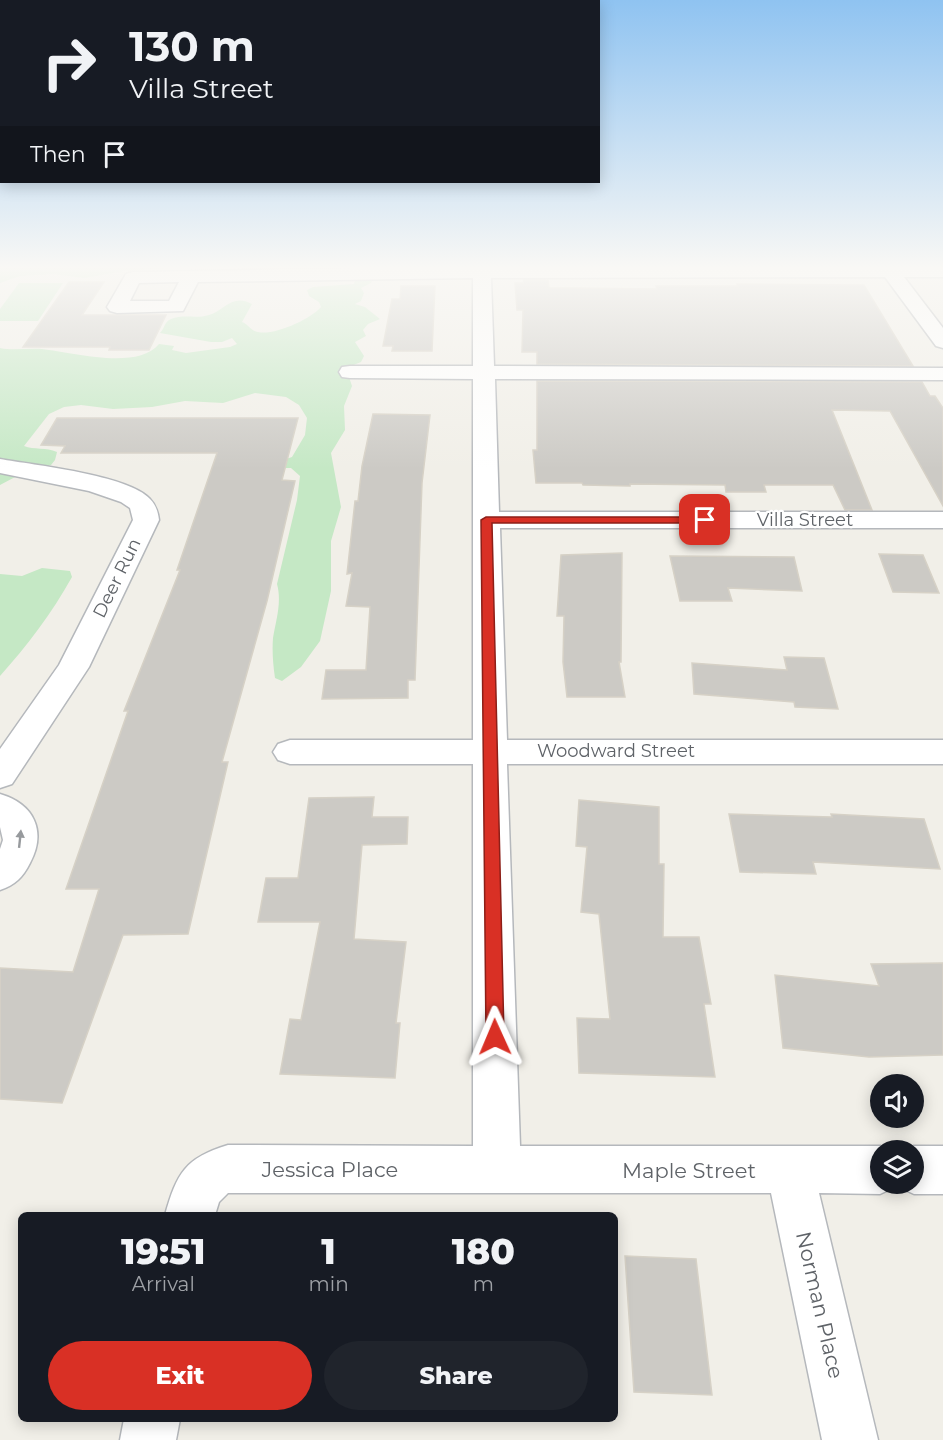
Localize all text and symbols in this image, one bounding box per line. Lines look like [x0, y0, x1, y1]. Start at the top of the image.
text: 130 m [129, 20, 255, 72]
icon: right [30, 24, 108, 102]
text: Villa Street [129, 72, 274, 105]
icon: arrive [98, 138, 131, 171]
text: Then [30, 141, 86, 168]
pin [679, 494, 730, 545]
icon: arrive [688, 503, 721, 536]
street label: Villa Street [757, 509, 853, 531]
street label: Deer Run [88, 535, 146, 621]
street label: Woodward Street [537, 740, 695, 762]
one-way arrow [15, 830, 25, 849]
position arrow [463, 1005, 527, 1069]
map controls [870, 1074, 924, 1194]
button: sound [870, 1074, 924, 1128]
button: layers [870, 1140, 924, 1194]
street label: Jessica Place [261, 1157, 398, 1182]
street label: Maple Street [622, 1158, 756, 1183]
text: 19:51 [121, 1229, 206, 1273]
text: 1 [321, 1229, 336, 1273]
text: 180 [452, 1229, 515, 1273]
street label: Norman Place [791, 1229, 849, 1381]
text: Arrival [132, 1272, 195, 1296]
text: min [309, 1272, 349, 1296]
text: m [473, 1272, 494, 1296]
button: Exit [48, 1341, 312, 1410]
button: Share [324, 1341, 588, 1410]

